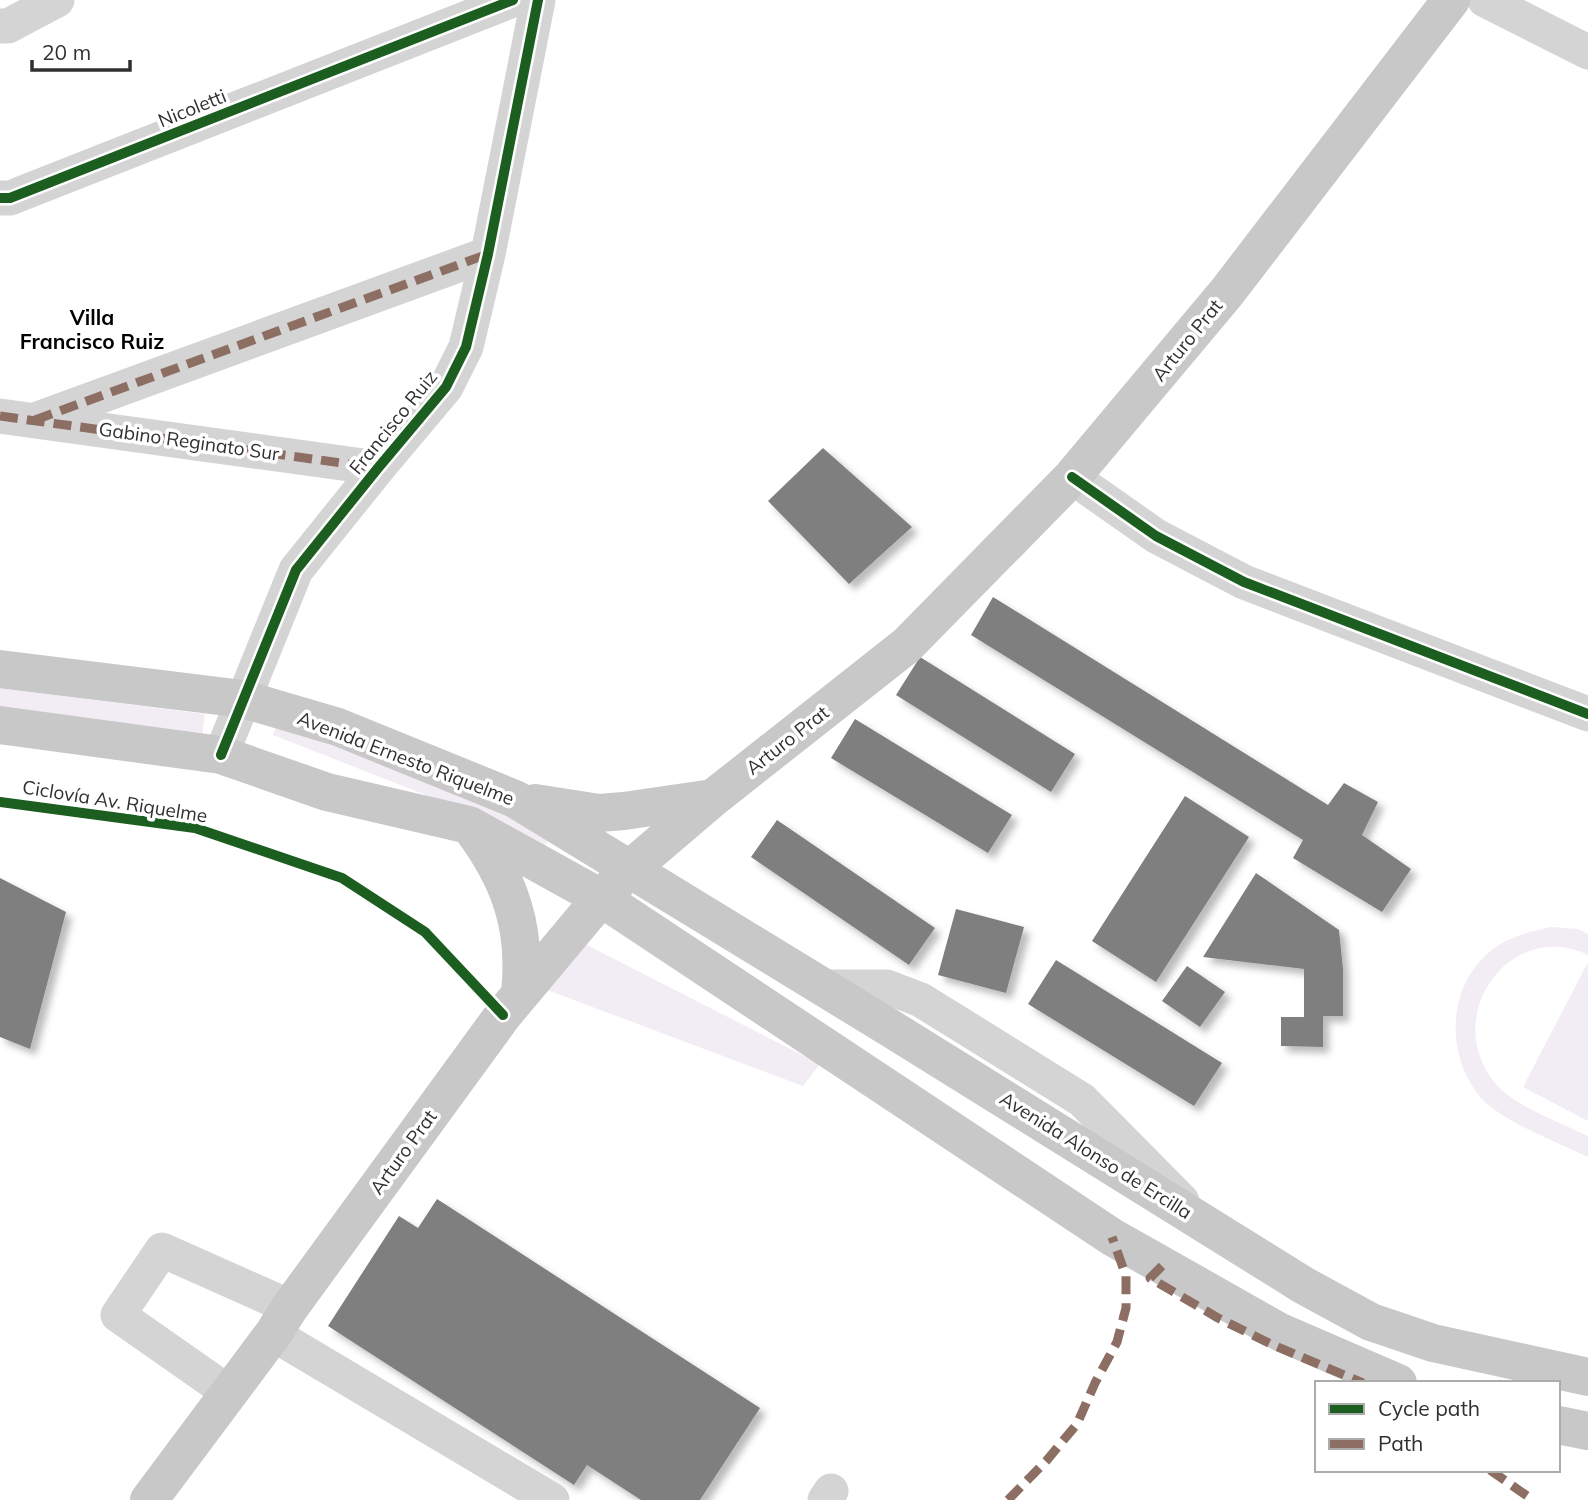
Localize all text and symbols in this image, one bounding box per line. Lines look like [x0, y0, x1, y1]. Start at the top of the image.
scale bar [32, 28, 130, 72]
text: 20 m [42, 39, 91, 65]
street label: Nicoletti [154, 84, 230, 132]
street label: Arturo Prat [1147, 294, 1228, 386]
district label: Villa Francisco Ruiz [20, 304, 164, 354]
street label: Francisco Ruiz [344, 365, 442, 479]
street label: Gabino Reginato Sur [97, 416, 281, 466]
street label: Arturo Prat [741, 700, 834, 780]
street label: Avenida Ernesto Riquelme [294, 706, 518, 810]
street label: Ciclovía Av. Riquelme [21, 775, 209, 827]
street label: Avenida Alonso de Ercilla [996, 1086, 1196, 1224]
street label: Arturo Prat [364, 1105, 442, 1199]
legend [1315, 1381, 1560, 1472]
text: Cycle path [1378, 1395, 1480, 1421]
text: Path [1378, 1430, 1423, 1456]

